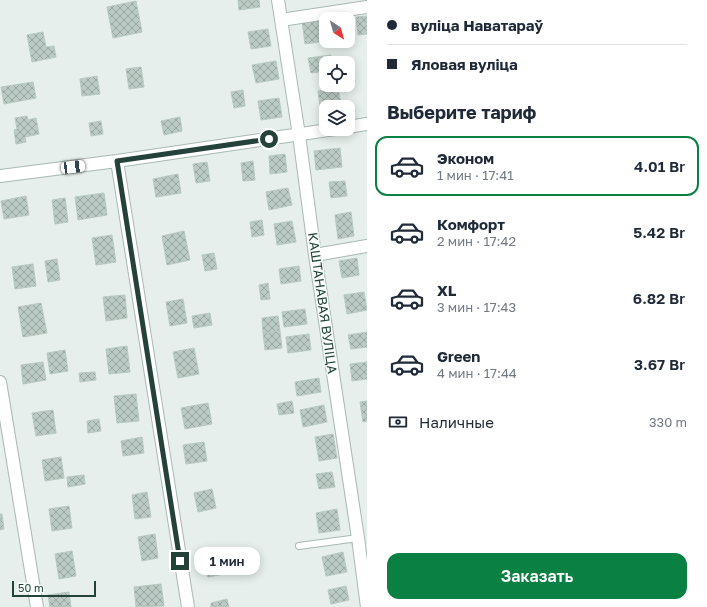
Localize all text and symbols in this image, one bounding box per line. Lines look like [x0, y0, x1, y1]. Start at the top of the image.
north arrow [319, 12, 355, 48]
map controls [319, 12, 355, 136]
text: вуліца Наватараў [411, 16, 543, 34]
text: Яловая вуліца [411, 55, 518, 73]
button: locate [319, 56, 355, 92]
button: layers [319, 100, 355, 136]
text: Выберите тариф [387, 101, 536, 123]
route start [260, 130, 278, 148]
icon: car [389, 148, 425, 184]
text: Эконом [437, 149, 494, 167]
text: 4.01 Br [634, 157, 685, 175]
car [60, 160, 86, 174]
text: 1 мин · 17:41 [437, 167, 514, 183]
icon: car [389, 214, 425, 250]
text: Комфорт [437, 215, 505, 233]
text: 5.42 Br [633, 223, 685, 241]
street label: КАШТАНАВАЯ ВУЛІЦА [305, 231, 341, 375]
text: 2 мин · 17:42 [437, 233, 516, 249]
icon: car [389, 280, 425, 316]
text: XL [437, 281, 456, 299]
text: 6.82 Br [633, 289, 685, 307]
text: 3 мин · 17:43 [437, 299, 516, 315]
icon: car [389, 346, 425, 382]
text: Green [437, 347, 480, 365]
text: 3.67 Br [634, 355, 685, 373]
text: 4 мин · 17:44 [437, 365, 517, 381]
icon: cash [387, 411, 409, 433]
text: Наличные [419, 413, 494, 431]
text: 330 m [649, 414, 687, 430]
callout: 1 мин [194, 547, 260, 575]
route end [171, 552, 189, 570]
text: 1 мин [209, 553, 245, 569]
button: Заказать [387, 553, 687, 599]
scale bar [12, 579, 96, 598]
text: 50 m [18, 581, 44, 594]

